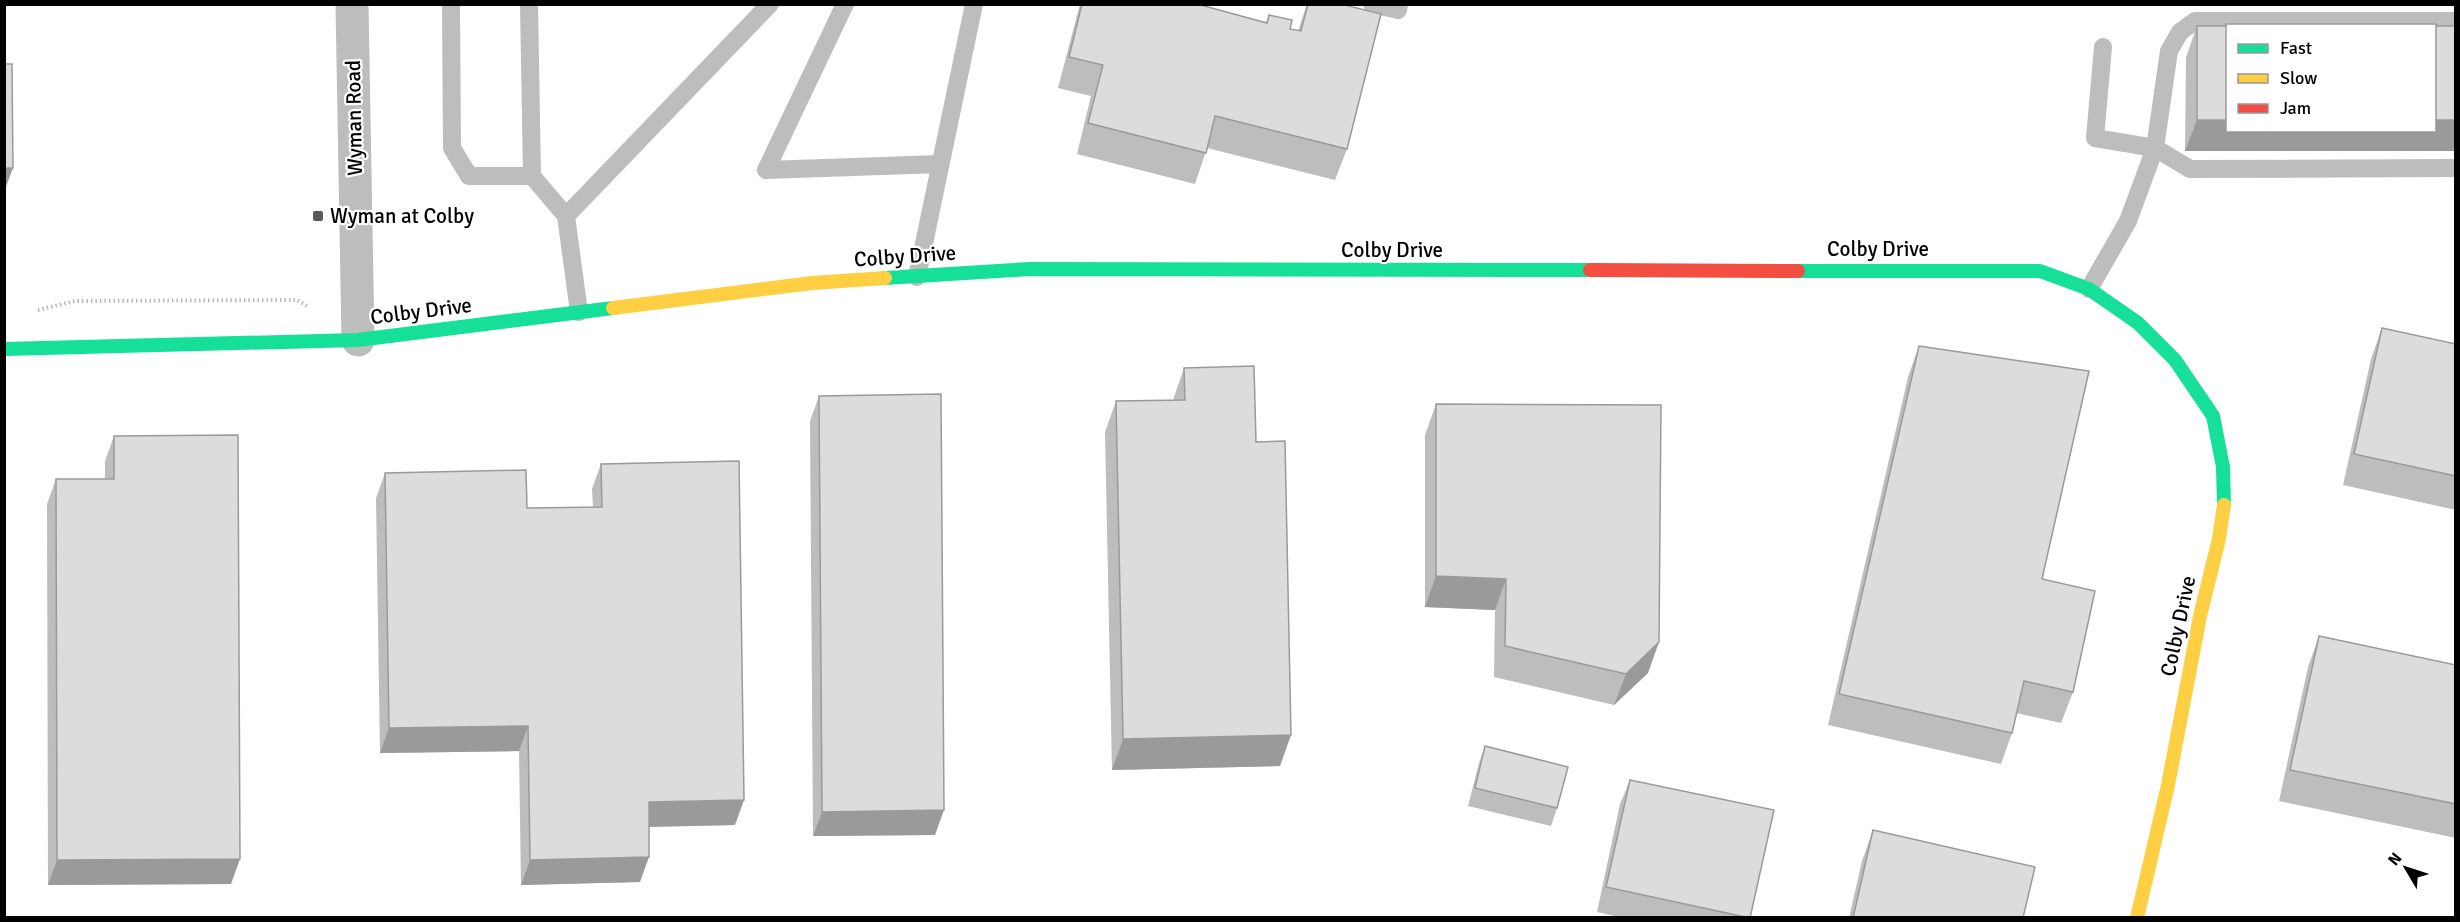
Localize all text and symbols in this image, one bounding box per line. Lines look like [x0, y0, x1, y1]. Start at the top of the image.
legend [2226, 24, 2436, 132]
text: Fast [2280, 37, 2312, 59]
street label: Wyman Road [340, 60, 368, 176]
text: Slow [2280, 67, 2317, 89]
text: Jam [2280, 97, 2311, 119]
place label: Wyman at Colby [330, 203, 474, 229]
marker: Wyman at Colby [311, 209, 325, 223]
street label: Colby Drive [1827, 236, 1929, 262]
street label: Colby Drive [1341, 237, 1443, 263]
street label: Colby Drive [853, 239, 957, 273]
street label: Colby Drive [369, 292, 473, 330]
street label: Colby Drive [2155, 573, 2201, 679]
north arrow [2376, 838, 2436, 898]
text: N [2384, 849, 2406, 870]

